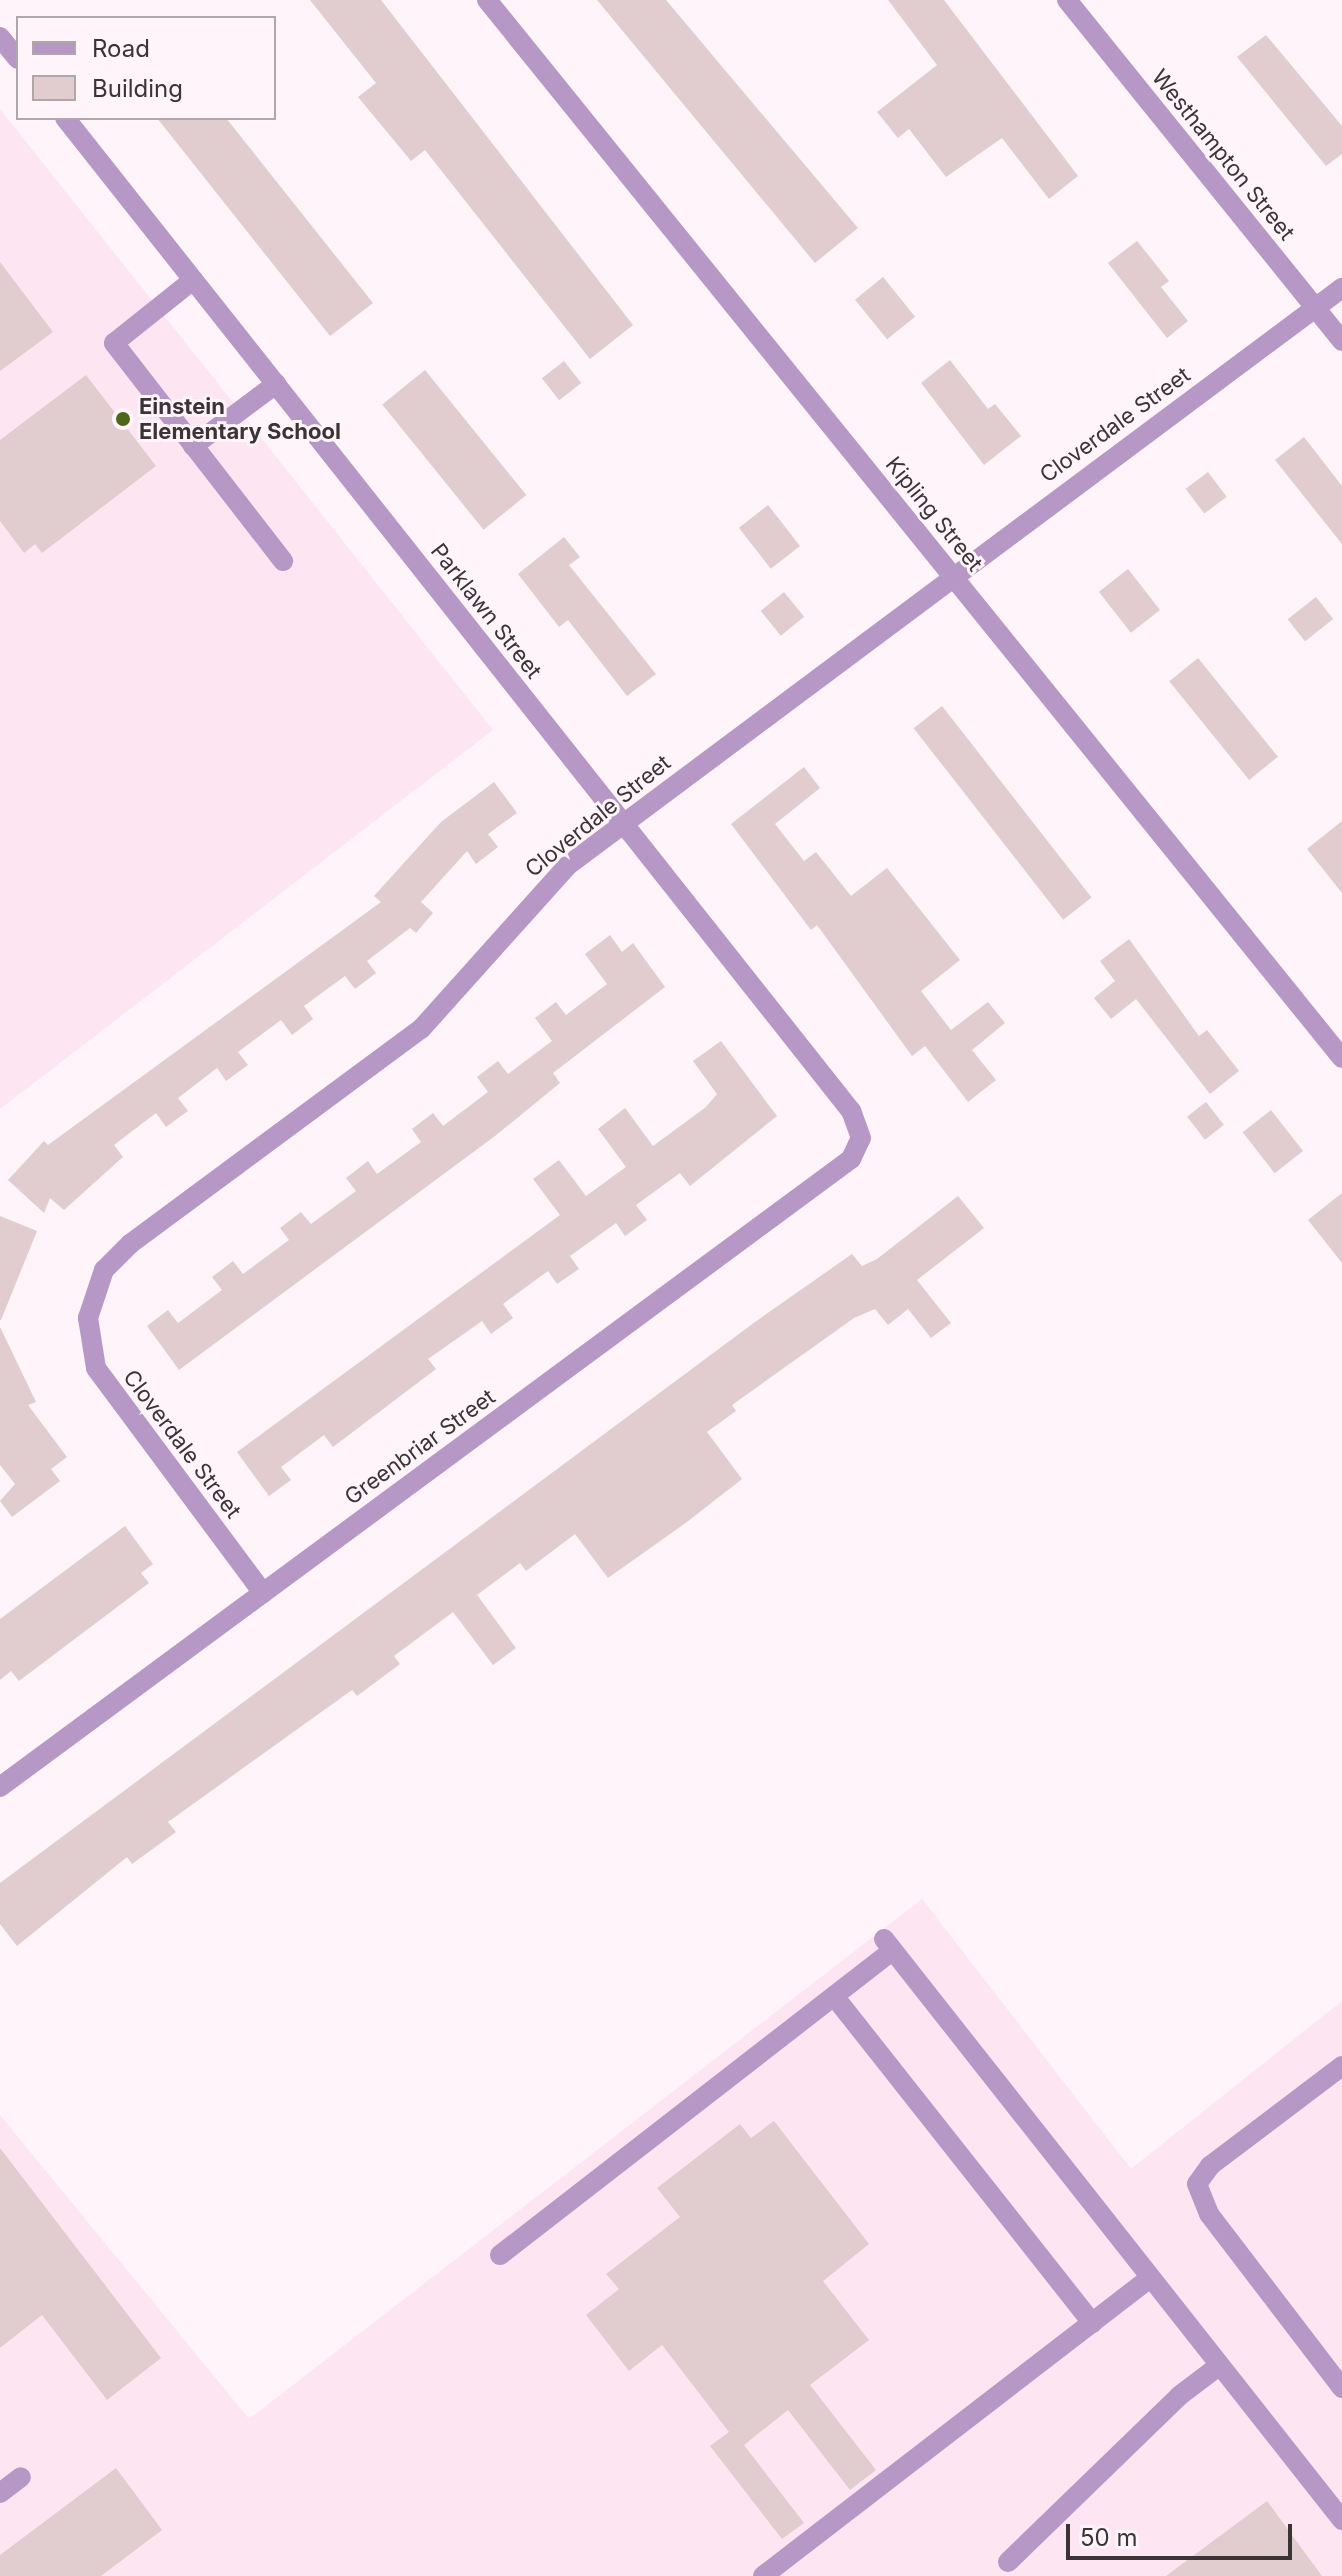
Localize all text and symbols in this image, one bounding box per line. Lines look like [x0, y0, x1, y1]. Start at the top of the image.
legend [16, 16, 276, 120]
text: Road [92, 34, 150, 63]
street label: Westhampton Street [1146, 64, 1300, 246]
text: Building [92, 74, 183, 103]
street label: Cloverdale Street [1035, 362, 1195, 488]
place label: Einstein Elementary School [139, 393, 341, 444]
marker: Einstein Elementary School [114, 410, 132, 428]
street label: Kipling Street [880, 452, 988, 576]
street label: Parklawn Street [425, 538, 547, 684]
street label: Cloverdale Street [520, 749, 676, 883]
street label: Cloverdale Street [118, 1365, 246, 1523]
street label: Greenbriar Street [340, 1384, 500, 1510]
scale bar [1070, 2508, 1296, 2558]
text: 50 m [1080, 2523, 1138, 2552]

